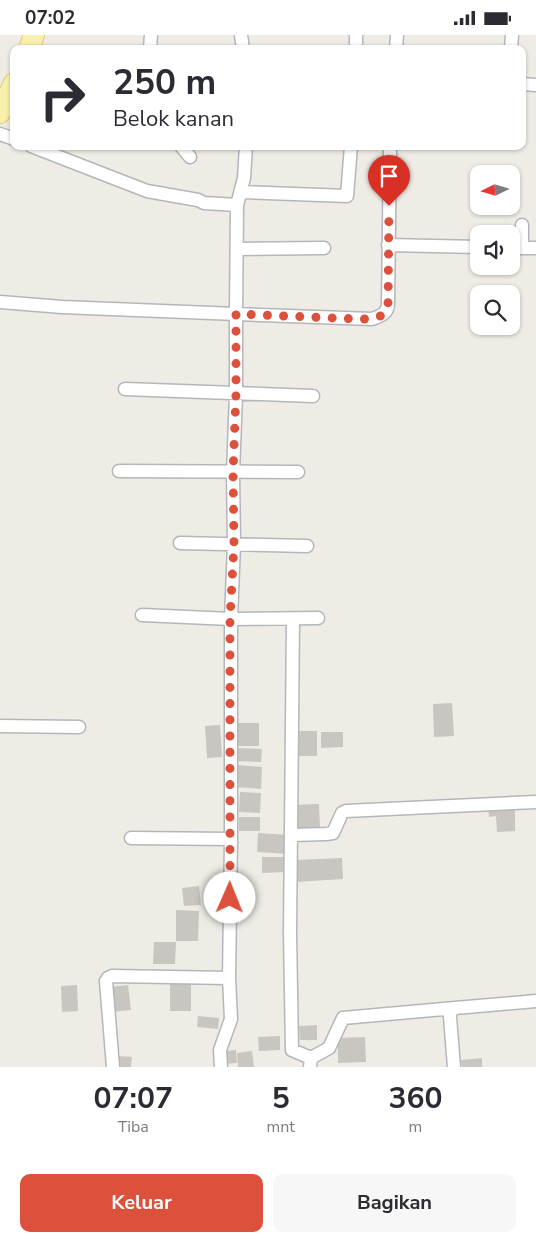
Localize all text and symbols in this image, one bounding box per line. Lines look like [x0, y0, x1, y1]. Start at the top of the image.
text: 07:02 [25, 5, 75, 31]
text: 250 m [113, 59, 216, 106]
icon: right [30, 65, 95, 130]
text: Belok kanan [113, 104, 234, 134]
pin [368, 155, 410, 206]
icon: arrive [375, 162, 403, 190]
north arrow [470, 165, 520, 215]
map controls [470, 165, 520, 335]
button: sound [470, 225, 520, 275]
button: search [470, 285, 520, 335]
position arrow [203, 871, 255, 923]
text: 07:07 [94, 1078, 173, 1119]
text: 5 [272, 1078, 290, 1119]
text: 360 [388, 1078, 442, 1119]
text: Tiba [118, 1116, 149, 1138]
text: mnt [267, 1116, 295, 1138]
text: m [409, 1116, 422, 1138]
button: Keluar [20, 1174, 263, 1232]
button: Bagikan [273, 1174, 516, 1232]

